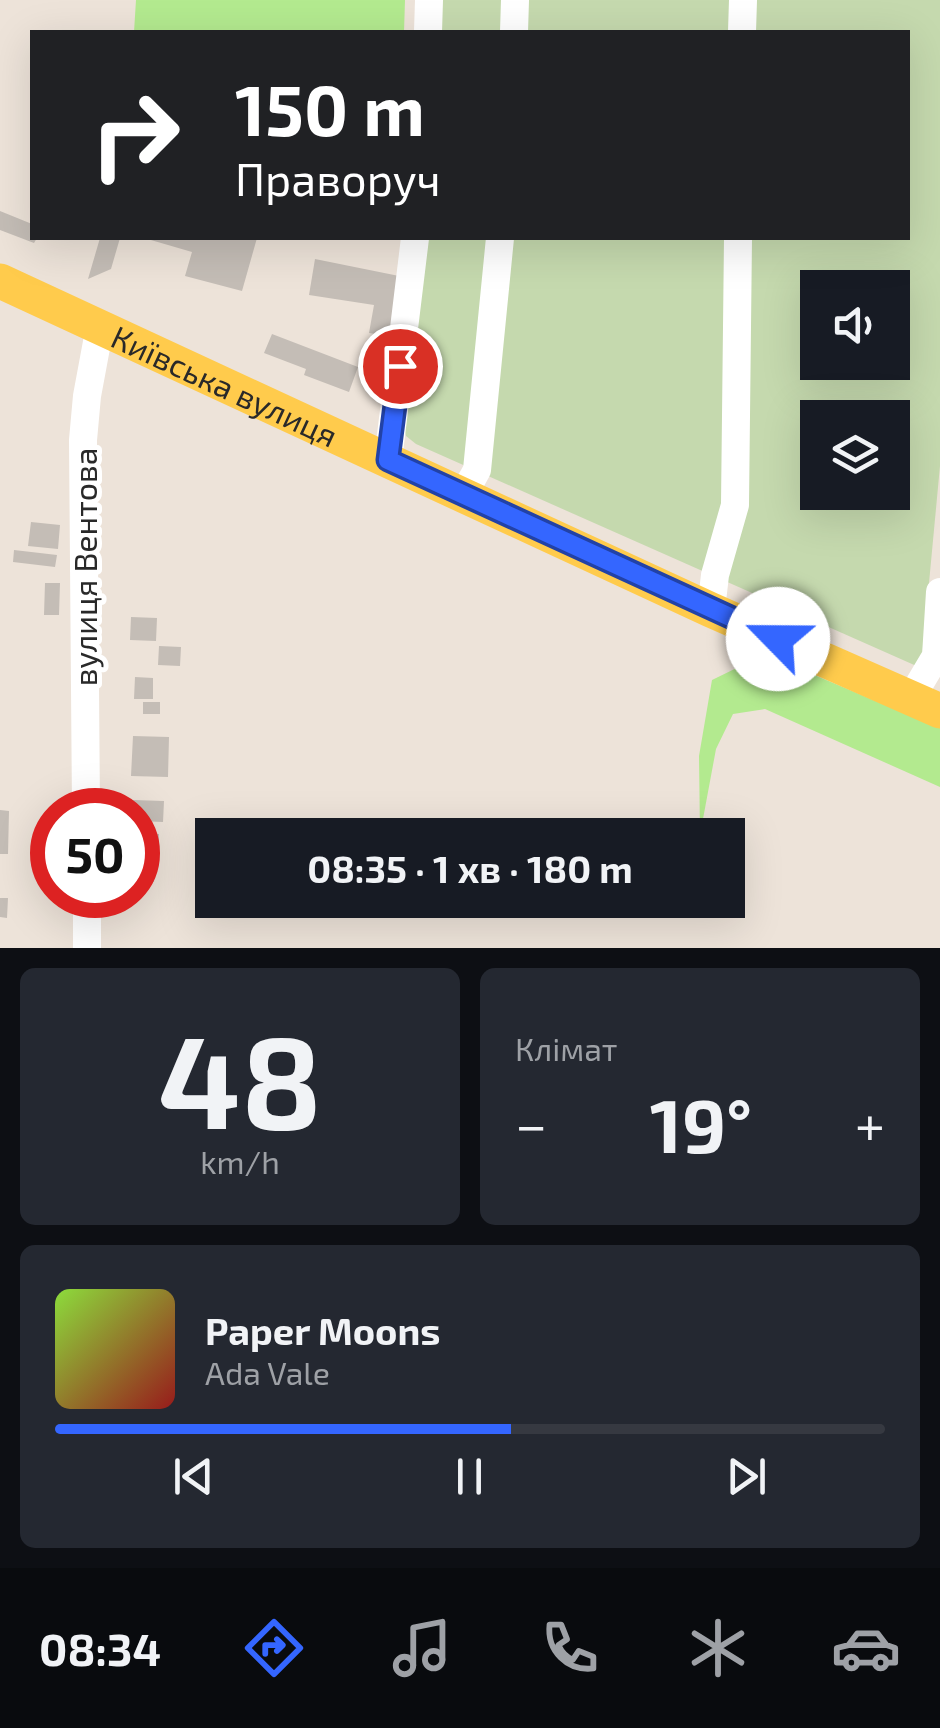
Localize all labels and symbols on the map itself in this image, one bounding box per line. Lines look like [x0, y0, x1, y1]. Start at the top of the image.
street label: Київська вулиця [106, 317, 344, 454]
pin [358, 324, 443, 409]
street label: вулиця Вентова [65, 448, 104, 686]
position arrow [726, 587, 830, 691]
speed limit sign: 50 [30, 788, 160, 918]

